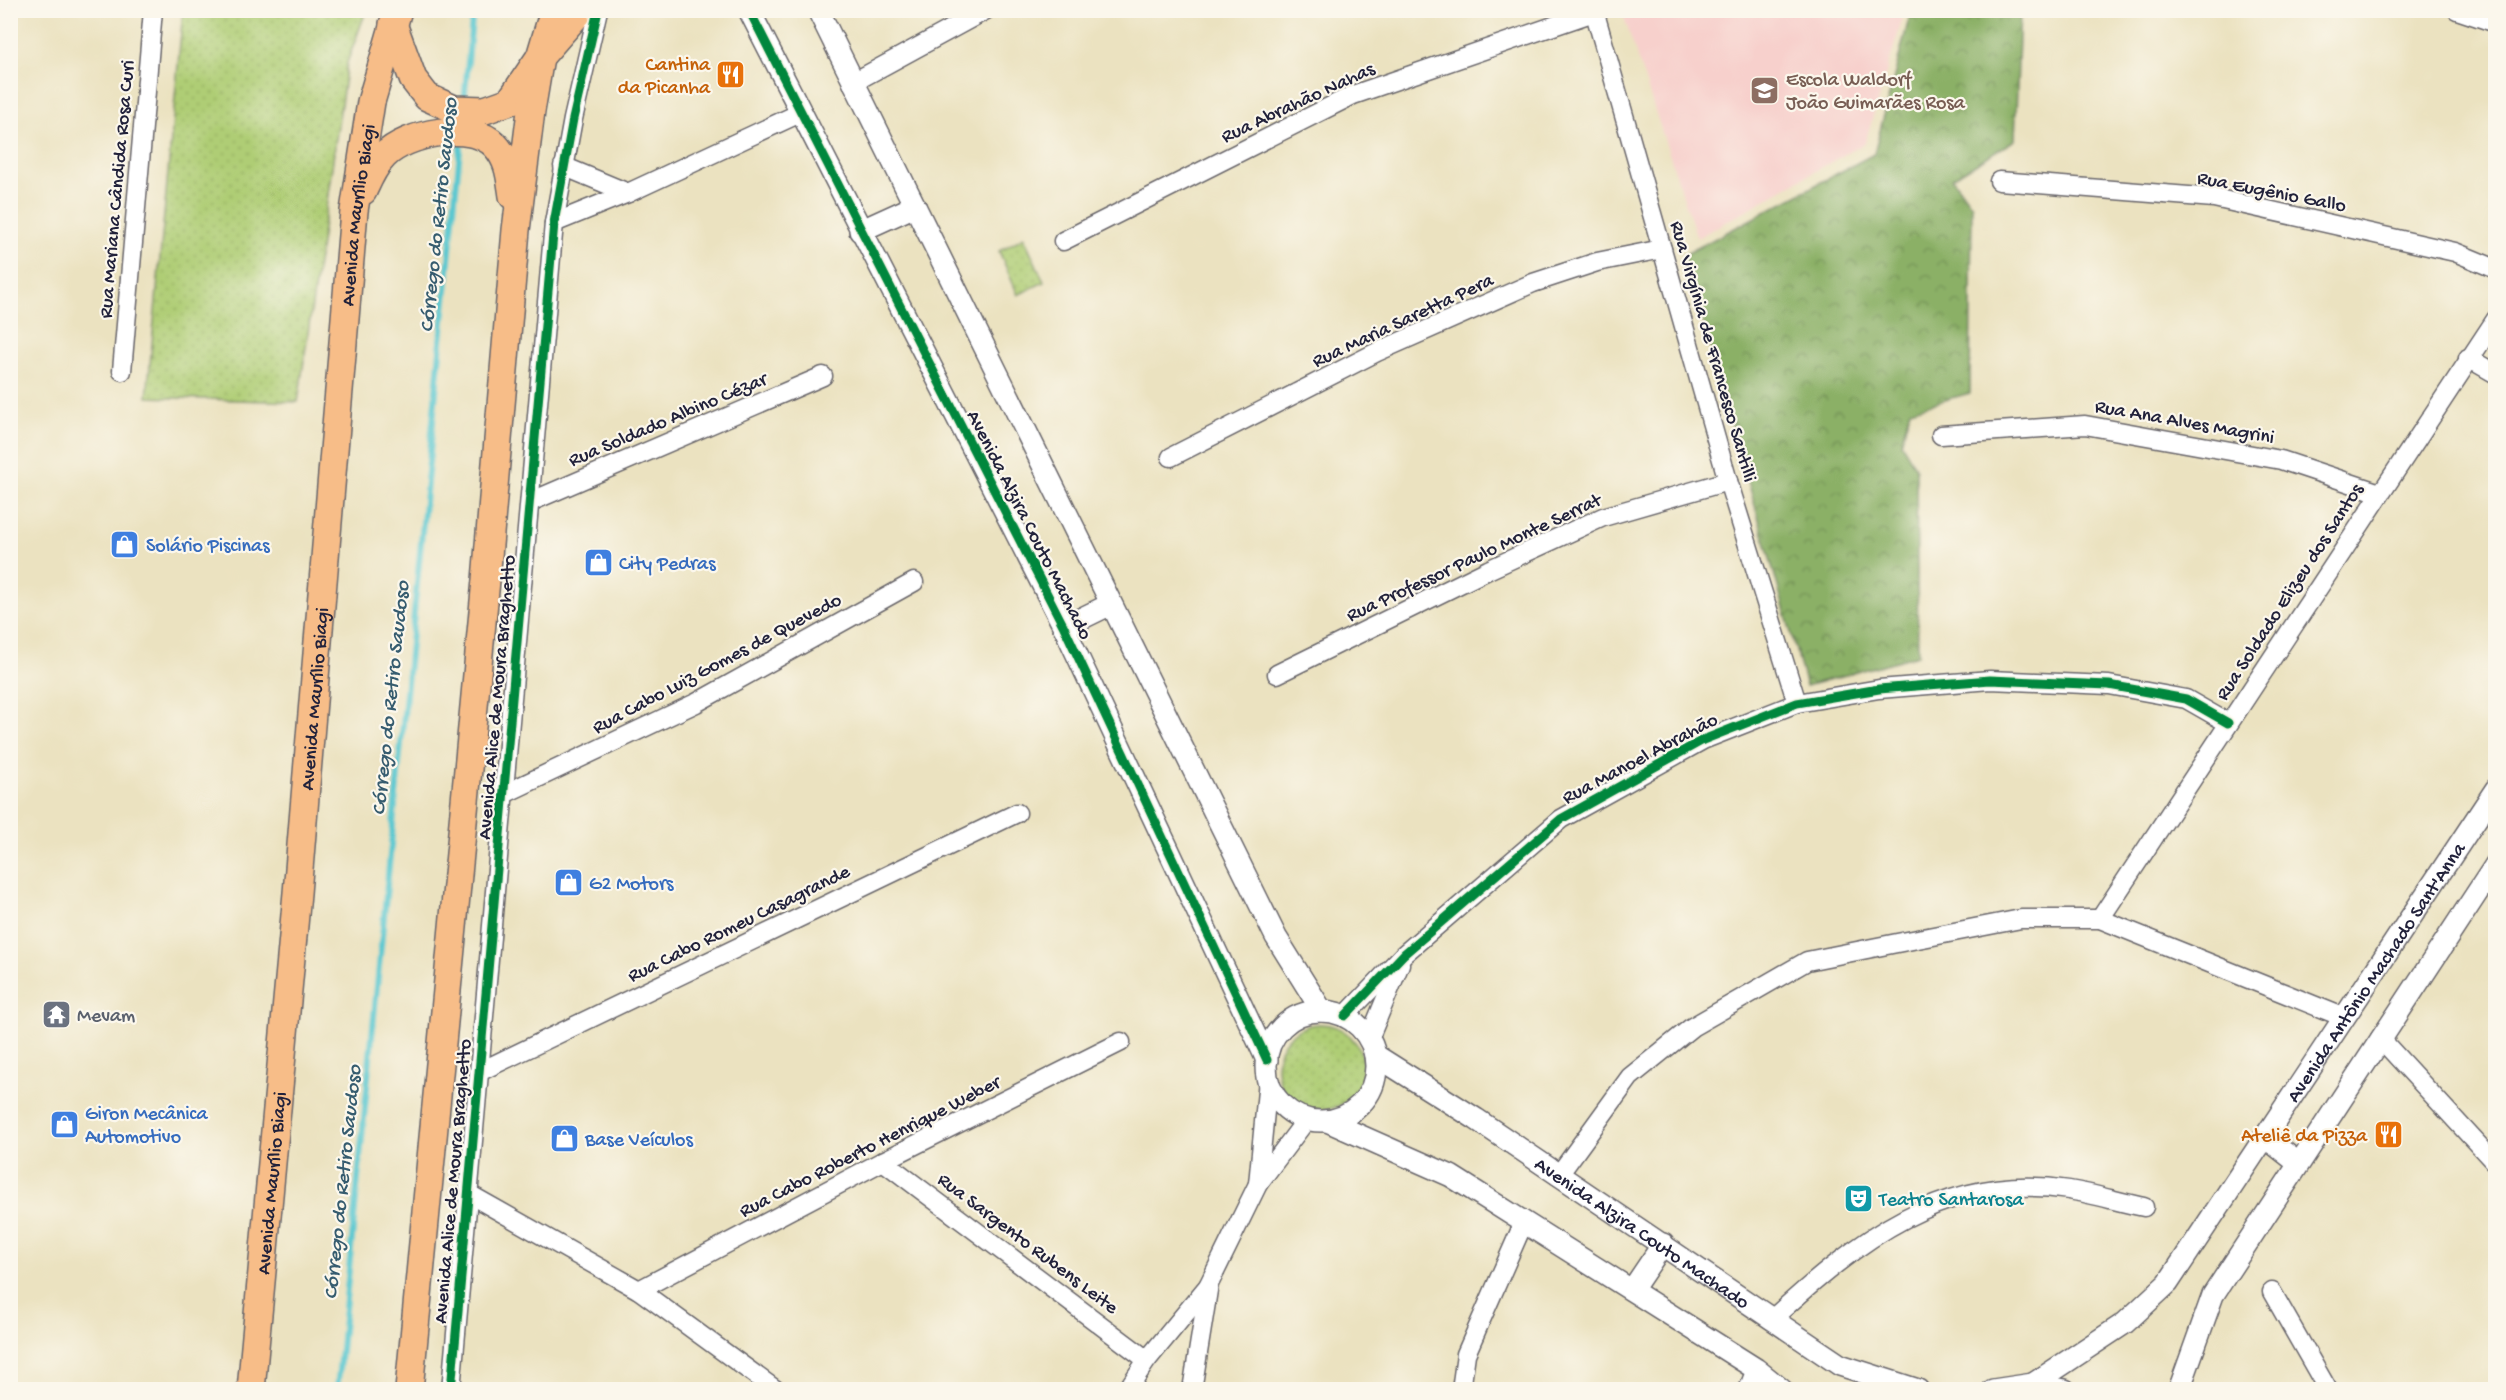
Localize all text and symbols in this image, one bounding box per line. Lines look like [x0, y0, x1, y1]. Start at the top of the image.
place label: Cantina da Picanha [618, 55, 711, 101]
restaurant icon: Cantina da Picanha [715, 58, 747, 90]
street label: Rua Abrahão Nahas [1218, 58, 1379, 150]
street label: Rua Mariana Cândida Rosa Curi [96, 59, 141, 319]
place label: Escola Waldorf João Guimarães Rosa [1786, 70, 1966, 116]
school or university icon: Escola Waldorf João Guimarães Rosa [1749, 74, 1781, 106]
water label: Córrego do Retiro Saudoso [416, 96, 465, 334]
street label: Avenida Maurílio Biagi [338, 123, 382, 307]
street label: Rua Eugênio Gallo [2195, 168, 2348, 219]
street label: Rua Virgínia de Francesco Santilli [1663, 219, 1760, 485]
street label: Rua Maria Saretta Pera [1309, 270, 1499, 374]
street label: Rua Soldado Albino Cézar [566, 368, 773, 473]
street label: Rua Ana Alves Magrini [2093, 396, 2276, 451]
street label: Avenida Alzira Couto Machado [960, 407, 1096, 644]
street label: Rua Soldado Elizeu dos Santos [2212, 480, 2370, 706]
street label: Rua Professor Paulo Monte Serrat [1343, 489, 1607, 628]
shop icon: Solário Piscinas [109, 528, 141, 560]
place label: Solário Piscinas [146, 536, 270, 559]
shop icon: City Pedras [582, 546, 614, 578]
street label: Avenida Alice de Moura Braghetto [475, 554, 522, 841]
place label: City Pedras [619, 554, 716, 577]
water label: Córrego do Retiro Saudoso [368, 579, 417, 817]
street label: Rua Cabo Luiz Gomes de Quevedo [589, 590, 846, 741]
street label: Avenida Maurílio Biagi [298, 607, 336, 791]
street label: Rua Manoel Abrahão [1559, 709, 1722, 811]
street label: Avenida Antônio Machado Sant'Anna [2283, 839, 2473, 1108]
street label: Rua Cabo Romeu Casagrande [625, 861, 855, 989]
shop icon: G2 Motors [552, 866, 584, 898]
place label: G2 Motors [589, 874, 674, 897]
temple icon: Mevam [40, 998, 72, 1030]
place label: Mevam [77, 1006, 135, 1029]
street label: Avenida Alice de Moura Braghetto [431, 1038, 478, 1325]
water label: Córrego do Retiro Saudoso [320, 1063, 369, 1301]
street label: Rua Cabo Roberto Henrique Weber [736, 1071, 1007, 1224]
street label: Avenida Maurílio Biagi [254, 1091, 294, 1276]
place label: Giron Mecânica Automotivo [85, 1104, 208, 1150]
shop icon: Giron Mecânica Automotivo [48, 1108, 80, 1140]
restaurant icon: Ateliê da Pizza [2372, 1118, 2404, 1150]
shop icon: Base Veículos [548, 1122, 580, 1154]
place label: Ateliê da Pizza [2241, 1126, 2368, 1149]
place label: Base Veículos [584, 1130, 693, 1153]
street label: Avenida Alzira Couto Machado [1529, 1154, 1753, 1315]
street label: Rua Sargento Rubens Leite [932, 1169, 1122, 1321]
theatre icon: Teatro Santarosa [1842, 1182, 1874, 1214]
place label: Teatro Santarosa [1878, 1190, 2024, 1213]

